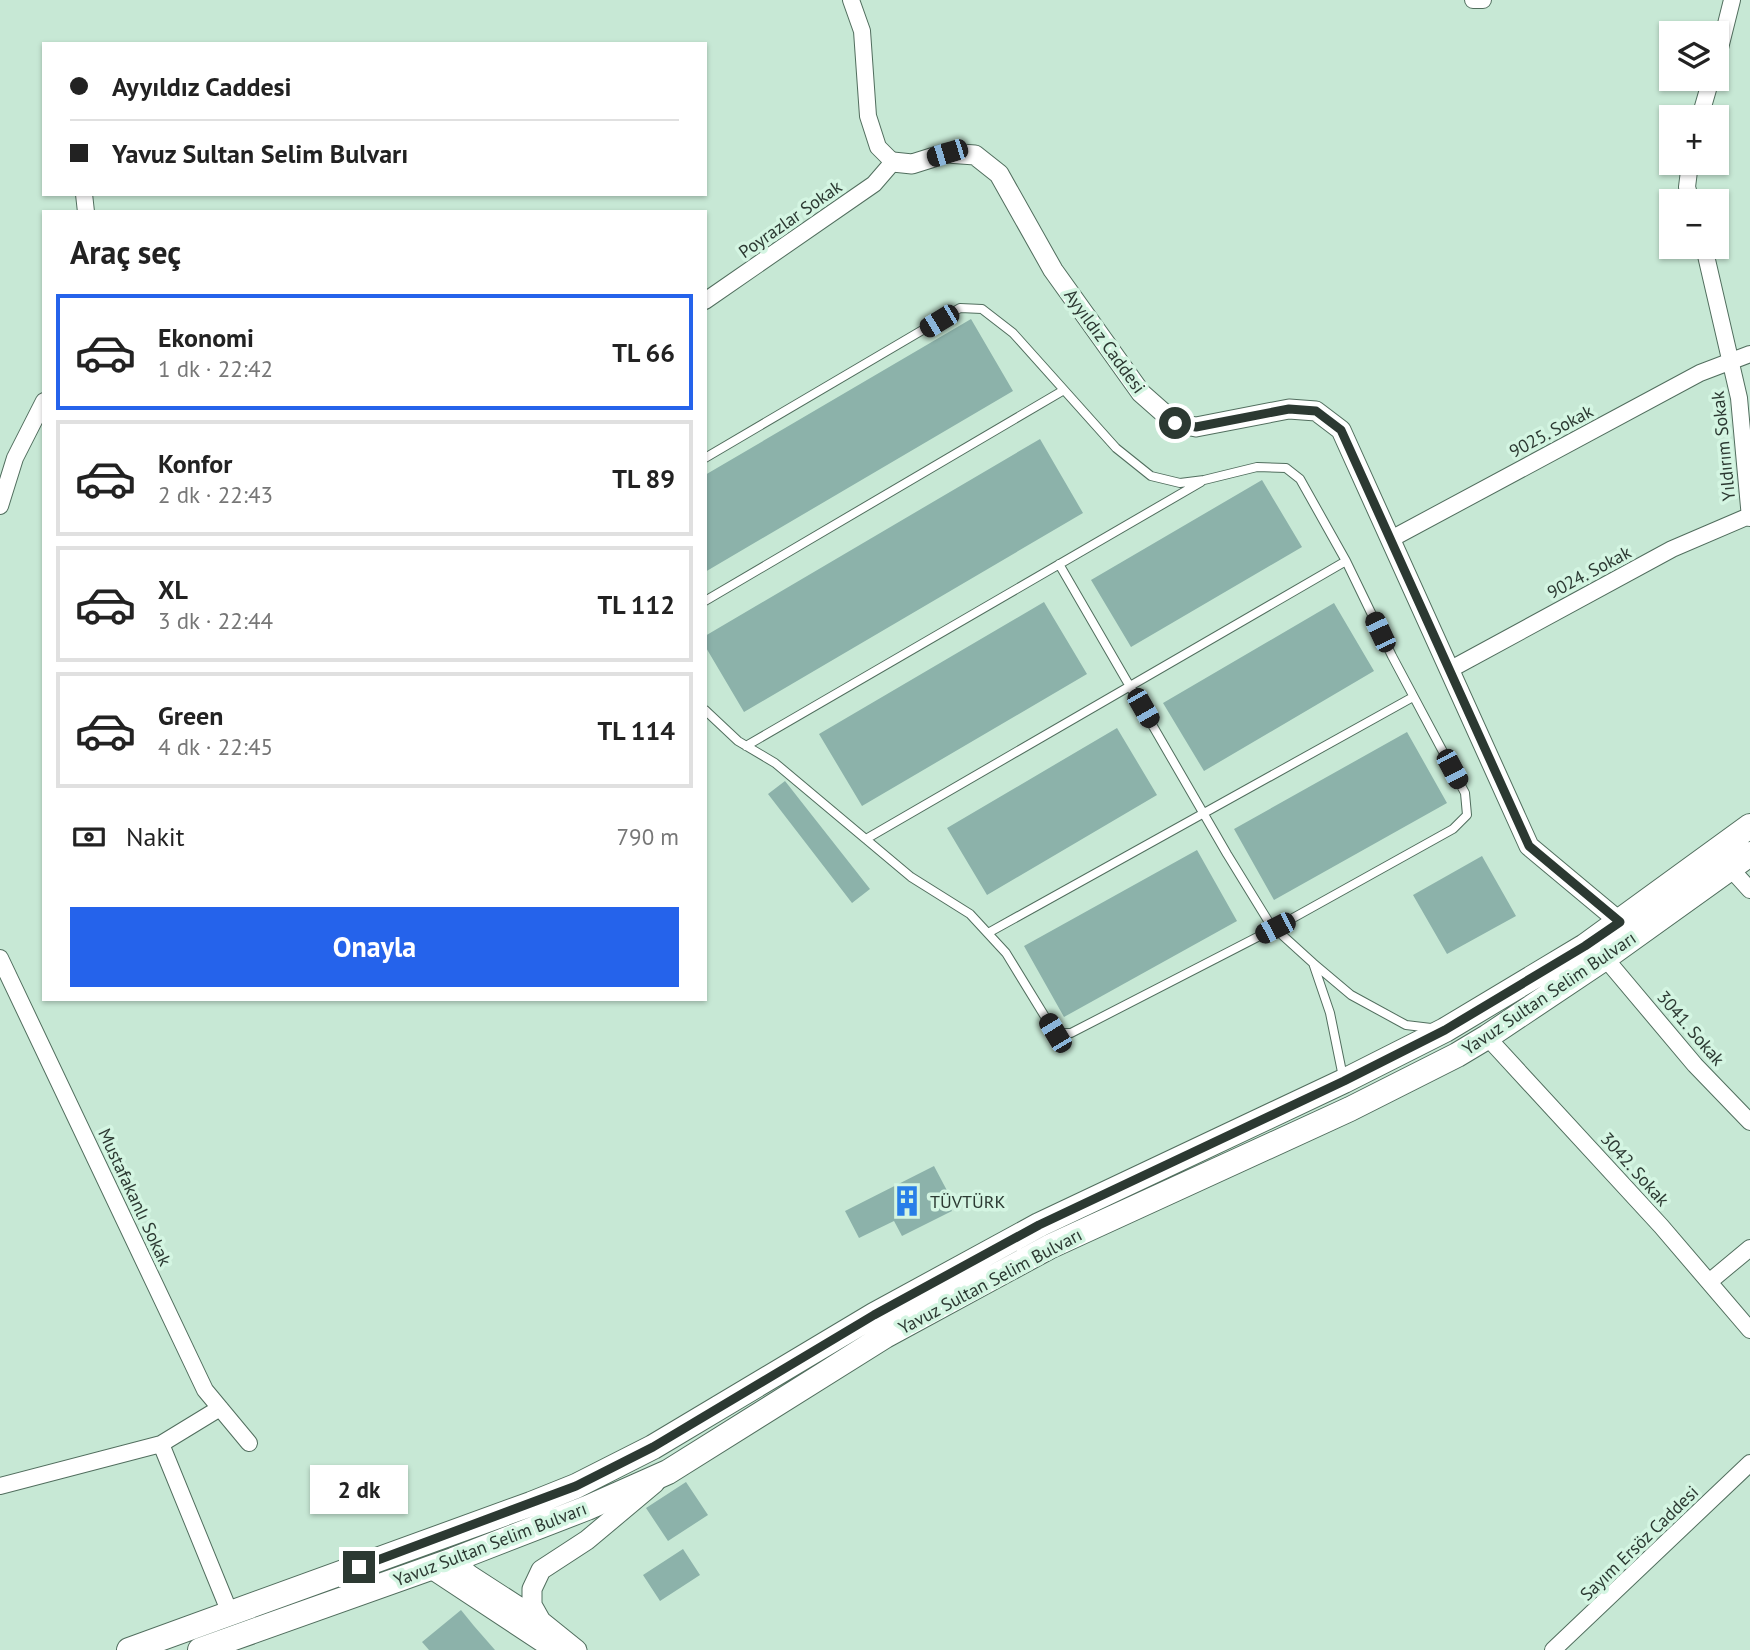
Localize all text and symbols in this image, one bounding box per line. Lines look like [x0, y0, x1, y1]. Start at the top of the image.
map controls [1659, 21, 1729, 259]
button: layers [1659, 21, 1729, 91]
text: Ayyıldız Caddesi [112, 70, 292, 103]
button: + [1659, 105, 1729, 175]
text: Yavuz Sultan Selim Bulvarı [112, 137, 408, 170]
car [924, 137, 971, 169]
street label: Poyrazlar Sokak [734, 175, 846, 263]
button: − [1659, 189, 1729, 259]
text: Araç seç [70, 231, 181, 273]
street label: Ayyıldız Caddesi [1059, 284, 1151, 398]
car [916, 301, 963, 341]
icon: car [74, 321, 137, 384]
text: Ekonomi [158, 321, 254, 354]
text: TL 66 [612, 336, 675, 369]
text: 1 dk · 22:42 [158, 354, 273, 383]
street label: Yıldırım Sokak [1706, 390, 1740, 502]
street label: 9025. Sokak [1505, 399, 1597, 463]
route start [1159, 407, 1191, 439]
icon: car [74, 447, 137, 510]
text: Konfor [158, 447, 232, 480]
text: TL 89 [612, 462, 675, 495]
text: 2 dk · 22:43 [158, 480, 273, 509]
street label: 9024. Sokak [1543, 540, 1635, 604]
icon: car [74, 573, 137, 636]
text: XL [158, 573, 188, 606]
text: TL 112 [597, 588, 675, 621]
text: 3 dk · 22:44 [158, 606, 273, 635]
car [1362, 609, 1399, 655]
car [1124, 685, 1163, 731]
icon: car [74, 699, 137, 762]
text: Green [158, 699, 223, 732]
text: TL 114 [597, 714, 675, 747]
text: 4 dk · 22:45 [158, 732, 273, 761]
car [1433, 746, 1472, 792]
icon: cash [70, 818, 108, 856]
text: Nakit [126, 820, 185, 853]
text: 790 m [617, 822, 679, 851]
button: Onayla [70, 907, 679, 987]
car [1252, 909, 1299, 947]
street label: Yavuz Sultan Selim Bulvarı [1458, 926, 1640, 1060]
street label: 3041. Sokak [1652, 986, 1730, 1070]
car [1036, 1010, 1075, 1056]
street label: Mustafakanlı Sokak [93, 1125, 177, 1270]
street label: 3042. Sokak [1596, 1127, 1675, 1211]
building icon: TÜVTÜRK [890, 1184, 924, 1218]
place label: TÜVTÜRK [930, 1190, 1005, 1213]
street label: Yavuz Sultan Selim Bulvarı [894, 1223, 1086, 1339]
callout: 2 dk [310, 1466, 408, 1514]
text: 2 dk [338, 1475, 380, 1504]
street label: Sayım Ersöz Caddesi [1575, 1481, 1703, 1605]
street label: Yavuz Sultan Selim Bulvarı [390, 1497, 590, 1591]
route end [343, 1551, 375, 1583]

